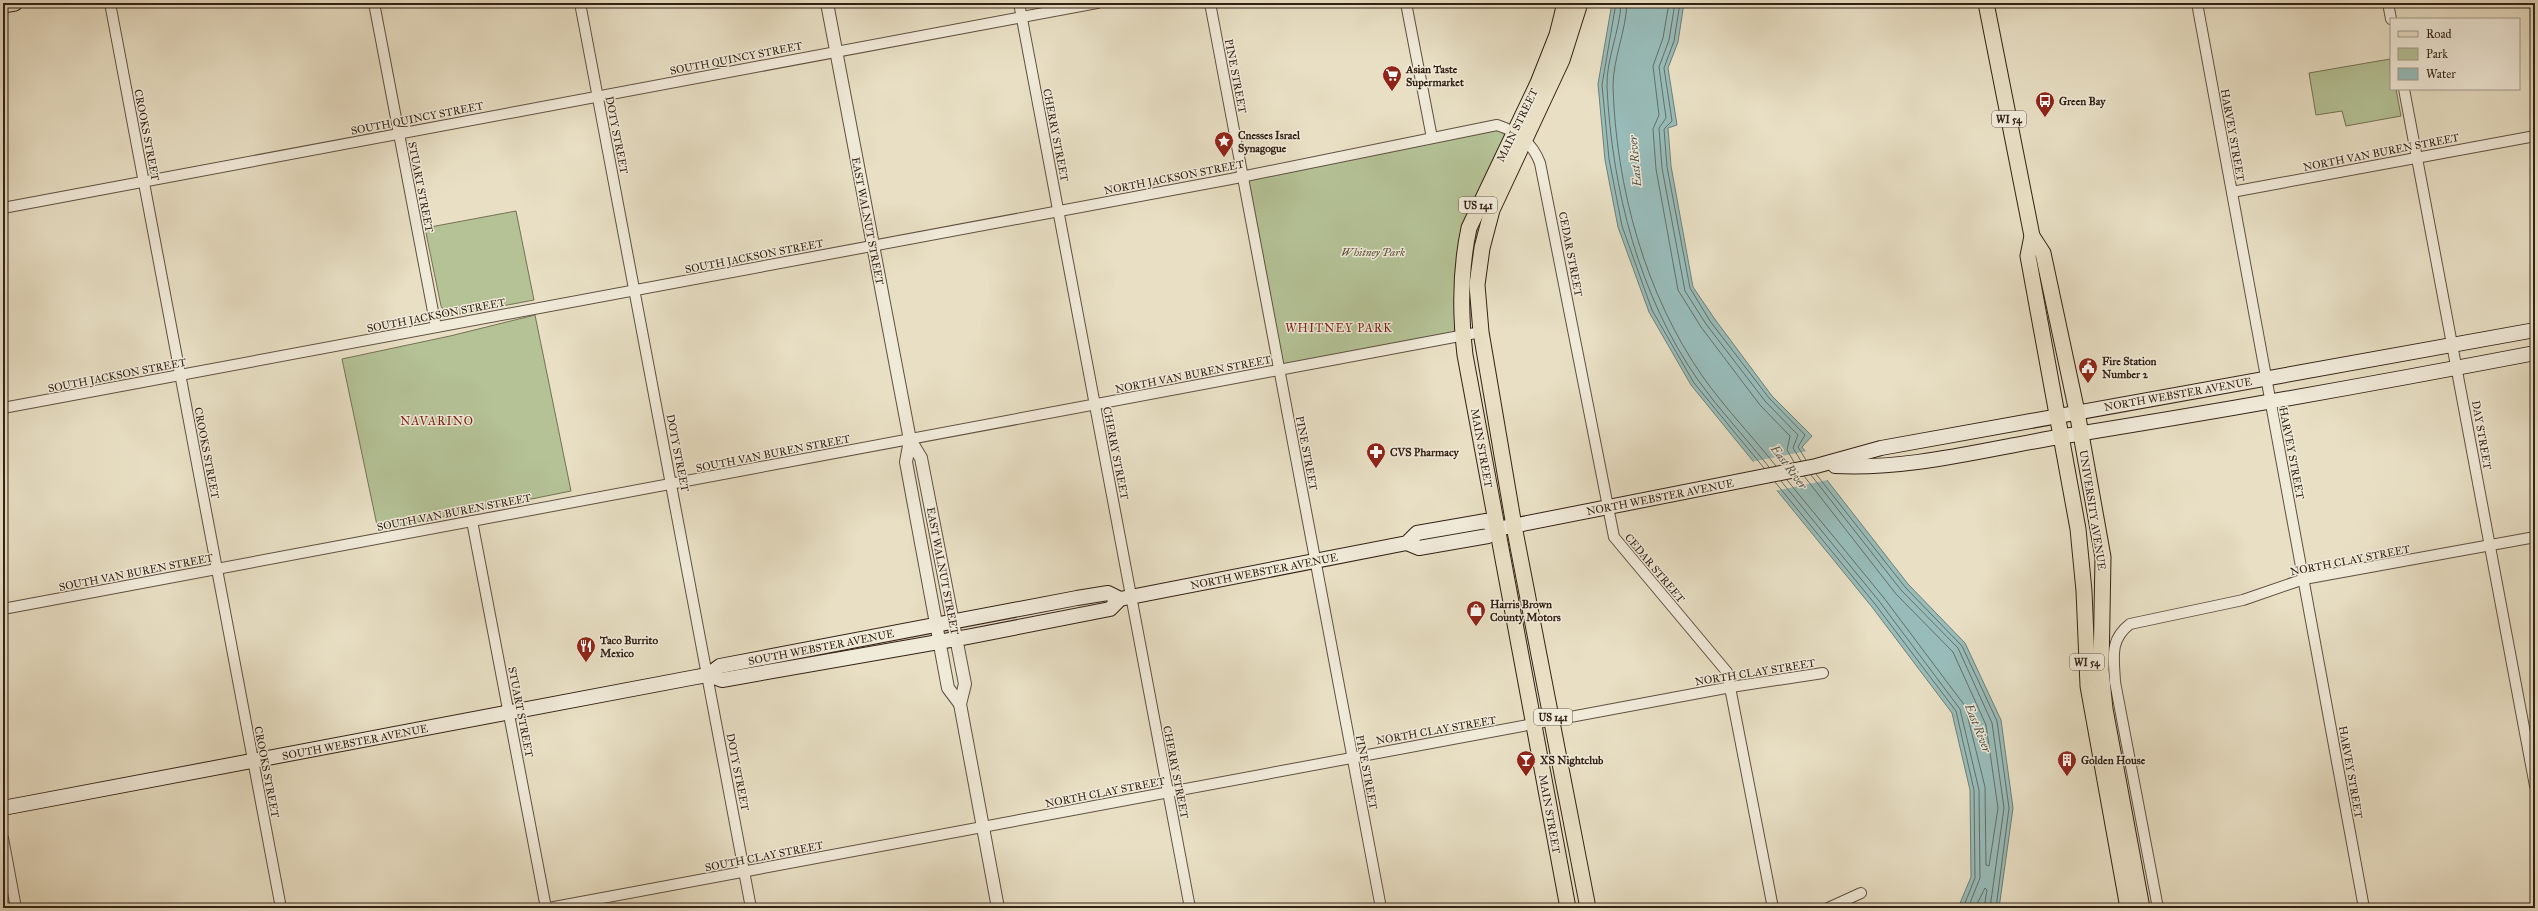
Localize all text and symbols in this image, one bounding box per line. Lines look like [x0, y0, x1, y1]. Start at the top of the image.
legend [2390, 18, 2520, 90]
text: Road [2426, 27, 2452, 41]
street label: PINE STREET [1222, 38, 1249, 115]
street label: SOUTH QUINCY STREET [669, 39, 804, 78]
text: Park [2426, 47, 2448, 61]
place label: Asian Taste Supermarket [1405, 63, 1464, 90]
supermarket icon: Asian Taste Supermarket [1381, 64, 1403, 92]
text: Water [2426, 67, 2456, 81]
street label: MAIN STREET [1494, 86, 1541, 164]
street label: CROOKS STREET [131, 88, 162, 182]
street label: CHERRY STREET [1040, 88, 1071, 183]
street label: HARVEY STREET [2218, 88, 2247, 183]
bus stop icon: Green Bay [2034, 90, 2056, 118]
street label: DOTY STREET [603, 95, 631, 175]
place label: Green Bay [2059, 95, 2106, 109]
street label: SOUTH QUINCY STREET [350, 99, 485, 138]
road number: WI 54 [1992, 111, 2026, 127]
place label: Cnesses Israel Synagogue [1238, 129, 1301, 156]
place icon: Cnesses Israel Synagogue [1213, 130, 1235, 158]
street label: NORTH VAN BUREN STREET [2302, 131, 2461, 174]
water label: East River [1626, 134, 1644, 188]
street label: STUART STREET [405, 141, 436, 234]
street label: EAST WALNUT STREET [849, 156, 886, 287]
street label: NORTH JACKSON STREET [1103, 157, 1246, 198]
road number: US 141 [1459, 197, 1497, 213]
street label: CEDAR STREET [1556, 211, 1585, 298]
street label: SOUTH JACKSON STREET [684, 237, 825, 277]
park label: Whitney Park [1341, 246, 1405, 259]
street label: SOUTH JACKSON STREET [366, 296, 507, 336]
district label: WHITNEY PARK [1285, 321, 1393, 335]
street label: NORTH VAN BUREN STREET [1114, 353, 1273, 396]
place label: Fire Station Number 2 [2102, 355, 2157, 381]
street label: SOUTH JACKSON STREET [47, 356, 188, 396]
public building icon: Fire Station Number 2 [2077, 356, 2099, 384]
street label: NORTH WEBSTER AVENUE [2103, 375, 2253, 414]
street label: DAY STREET [2469, 400, 2494, 471]
street label: CROOKS STREET [191, 406, 222, 500]
street label: CHERRY STREET [1100, 406, 1131, 501]
street label: HARVEY STREET [2276, 406, 2307, 501]
street label: MAIN STREET [1468, 408, 1495, 489]
street label: DOTY STREET [664, 413, 692, 493]
district label: NAVARINO [400, 414, 474, 428]
street label: PINE STREET [1293, 415, 1320, 492]
street label: SOUTH VAN BUREN STREET [695, 432, 852, 475]
pharmacy icon: CVS Pharmacy [1365, 441, 1387, 469]
water label: East River [1767, 441, 1811, 493]
place label: CVS Pharmacy [1390, 446, 1460, 460]
street label: UNIVERSITY AVENUE [2077, 449, 2108, 571]
street label: NORTH WEBSTER AVENUE [1585, 477, 1735, 518]
street label: SOUTH VAN BUREN STREET [376, 491, 533, 534]
street label: EAST WALNUT STREET [924, 506, 961, 637]
street label: CEDAR STREET [1622, 531, 1688, 606]
street label: NORTH CLAY STREET [2289, 542, 2412, 578]
street label: SOUTH VAN BUREN STREET [58, 551, 215, 594]
street label: NORTH WEBSTER AVENUE [1189, 551, 1339, 592]
place label: Harris Brown County Motors [1490, 598, 1561, 625]
shop icon: Harris Brown County Motors [1465, 599, 1487, 627]
street label: SOUTH WEBSTER AVENUE [747, 627, 895, 668]
place label: Taco Burrito Mexico [599, 634, 658, 660]
restaurant icon: Taco Burrito Mexico [575, 635, 597, 663]
road number: WI 54 [2070, 654, 2104, 670]
street label: NORTH CLAY STREET [1694, 656, 1817, 688]
street label: STUART STREET [505, 666, 536, 759]
water label: East River [1961, 701, 1995, 755]
road number: US 141 [1534, 709, 1572, 725]
street label: NORTH CLAY STREET [1375, 713, 1498, 747]
street label: SOUTH WEBSTER AVENUE [281, 722, 429, 763]
street label: CROOKS STREET [251, 725, 282, 819]
street label: CHERRY STREET [1160, 725, 1191, 820]
street label: HARVEY STREET [2336, 725, 2365, 820]
street label: DOTY STREET [724, 732, 752, 812]
street label: PINE STREET [1353, 734, 1380, 811]
bar icon: XS Nightclub [1515, 749, 1537, 777]
building icon: Golden House [2056, 749, 2078, 777]
place label: XS Nightclub [1539, 754, 1604, 767]
place label: Golden House [2081, 754, 2146, 767]
street label: NORTH CLAY STREET [1044, 774, 1167, 810]
street label: MAIN STREET [1536, 774, 1563, 855]
street label: SOUTH CLAY STREET [704, 839, 825, 874]

